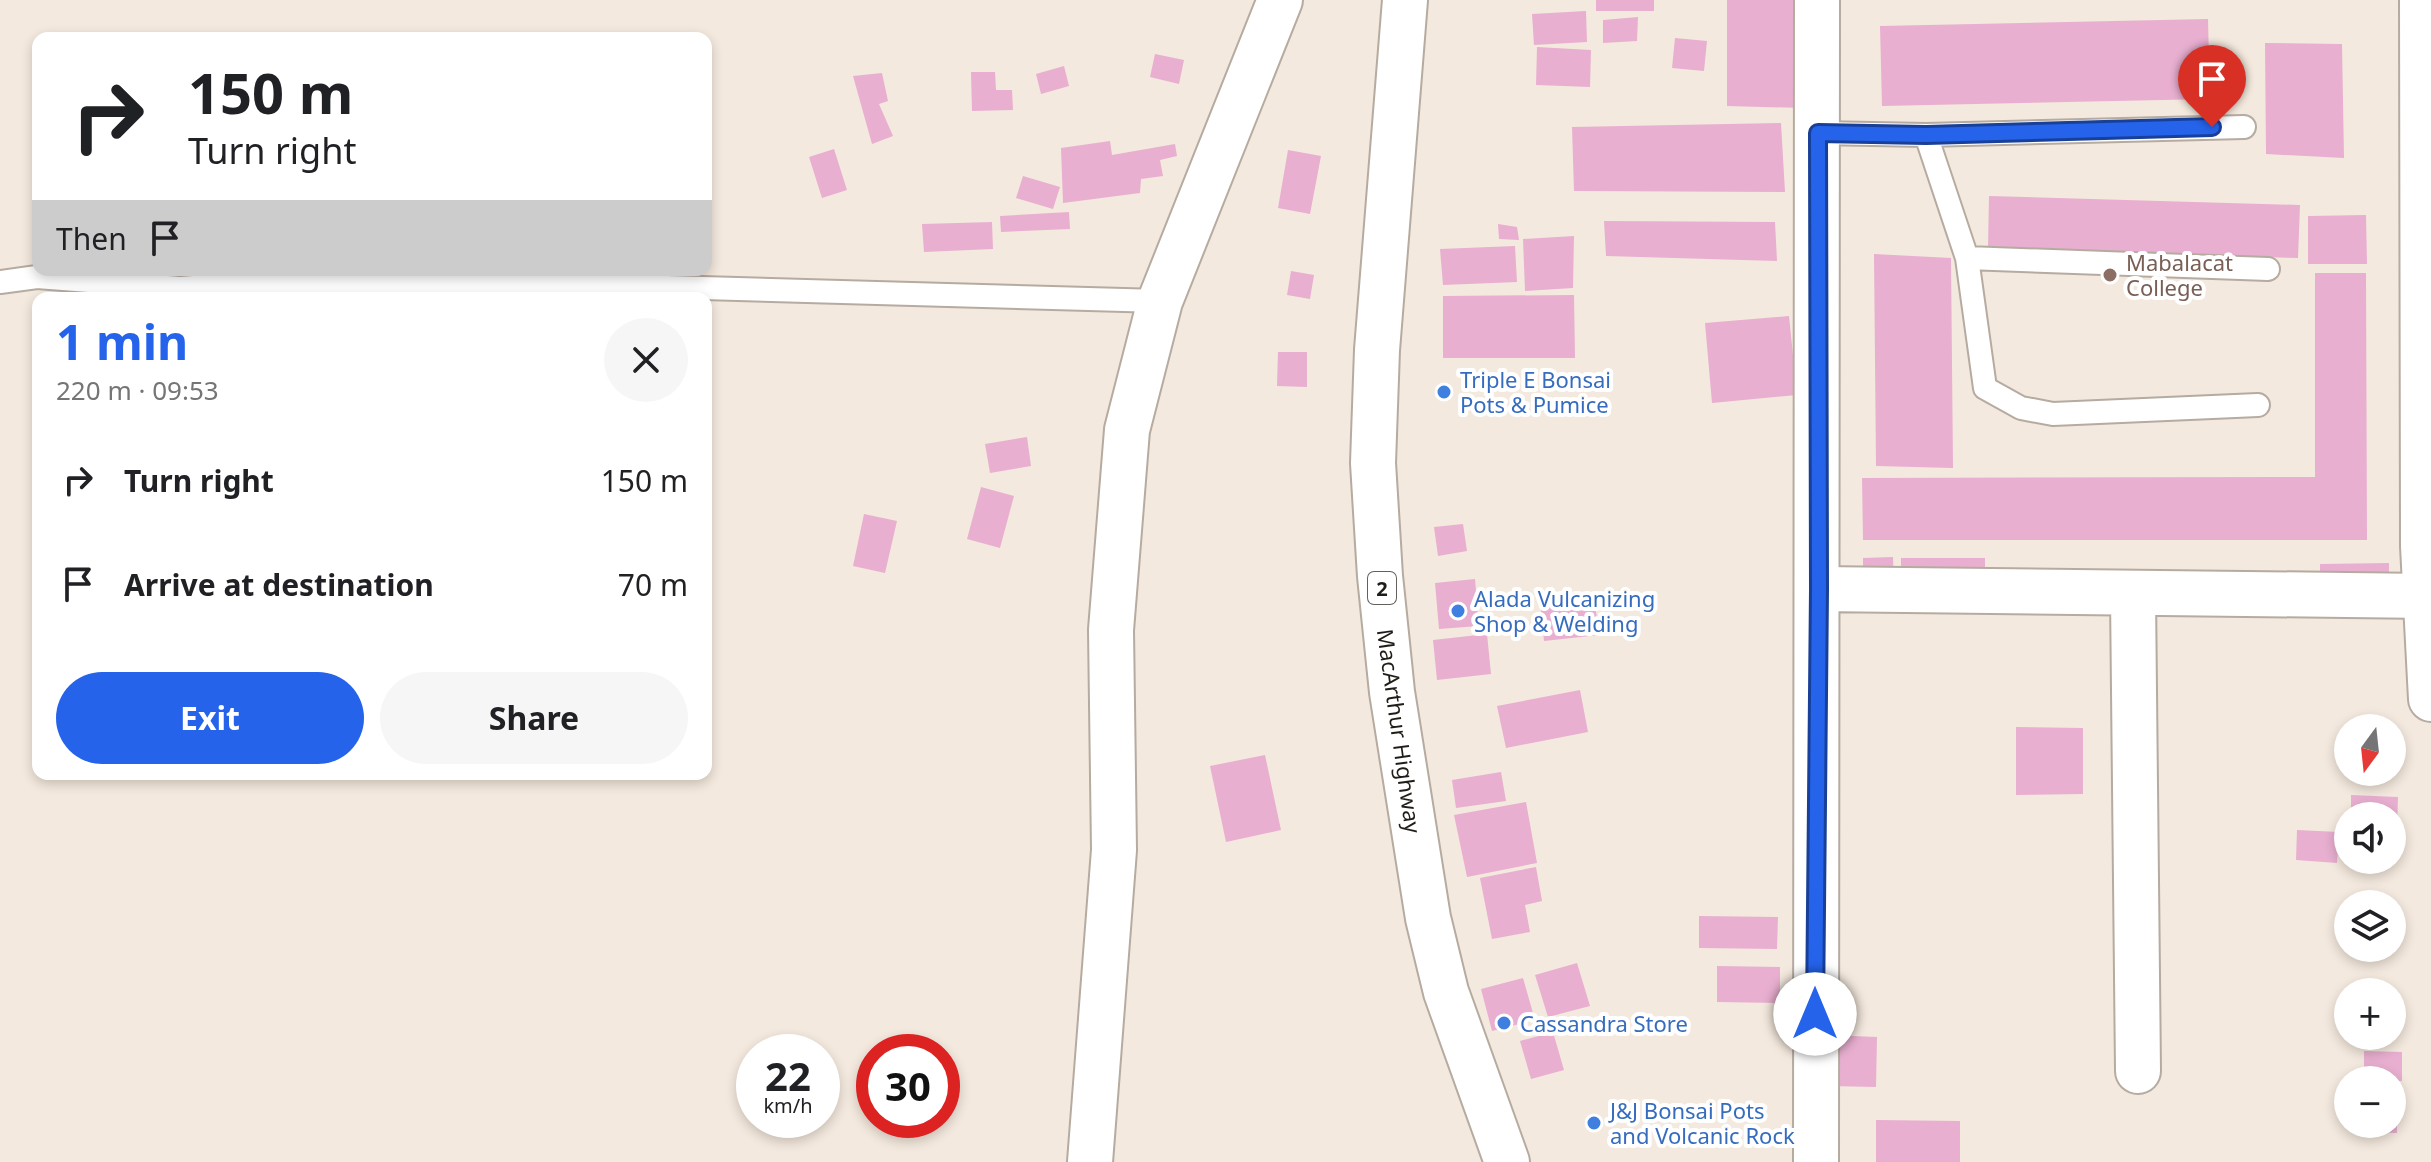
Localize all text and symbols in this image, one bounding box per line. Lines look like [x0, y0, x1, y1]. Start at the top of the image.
pin [2178, 45, 2246, 127]
text: 150 m [188, 54, 353, 130]
icon: arrive [2190, 57, 2234, 101]
icon: right [56, 64, 160, 168]
text: Turn right [188, 126, 356, 175]
icon: arrive [143, 216, 187, 260]
text: Then [56, 218, 127, 259]
place label: Mabalacat College [2126, 247, 2233, 302]
marker: Mabalacat College [2101, 266, 2119, 284]
text: 1 min [56, 309, 188, 374]
button: close [604, 318, 688, 402]
place label: Triple E Bonsai Pots & Pumice [1460, 364, 1611, 419]
text: 220 m · 09:53 [56, 372, 219, 408]
marker: Triple E Bonsai Pots & Pumice [1435, 383, 1453, 401]
icon: right [56, 458, 100, 502]
text: Turn right [124, 460, 274, 501]
text: 150 m [601, 460, 688, 501]
icon: arrive [56, 562, 100, 606]
text: Arrive at destination [124, 564, 434, 605]
text: 70 m [618, 564, 688, 605]
road number: 2 [1368, 572, 1396, 604]
place label: Alada Vulcanizing Shop & Welding [1474, 583, 1655, 638]
marker: Alada Vulcanizing Shop & Welding [1449, 602, 1467, 620]
street label: MacArthur Highway [1371, 627, 1429, 836]
button: Exit [56, 672, 364, 764]
button: Share [380, 672, 688, 764]
north arrow [2334, 714, 2406, 786]
map controls [2334, 714, 2406, 1138]
button: sound [2334, 802, 2406, 874]
button: layers [2334, 890, 2406, 962]
position arrow [1773, 972, 1857, 1056]
button: + [2334, 978, 2406, 1050]
place label: Cassandra Store [1520, 1008, 1688, 1038]
marker: Cassandra Store [1495, 1014, 1513, 1032]
speed limit sign: 30 [856, 1034, 960, 1138]
text: 22 [765, 1048, 811, 1103]
button: − [2334, 1066, 2406, 1138]
text: km/h [763, 1092, 813, 1119]
place label: J&J Bonsai Pots and Volcanic Rock [1608, 1095, 1795, 1150]
marker: J&J Bonsai Pots and Volcanic Rock [1585, 1114, 1603, 1132]

